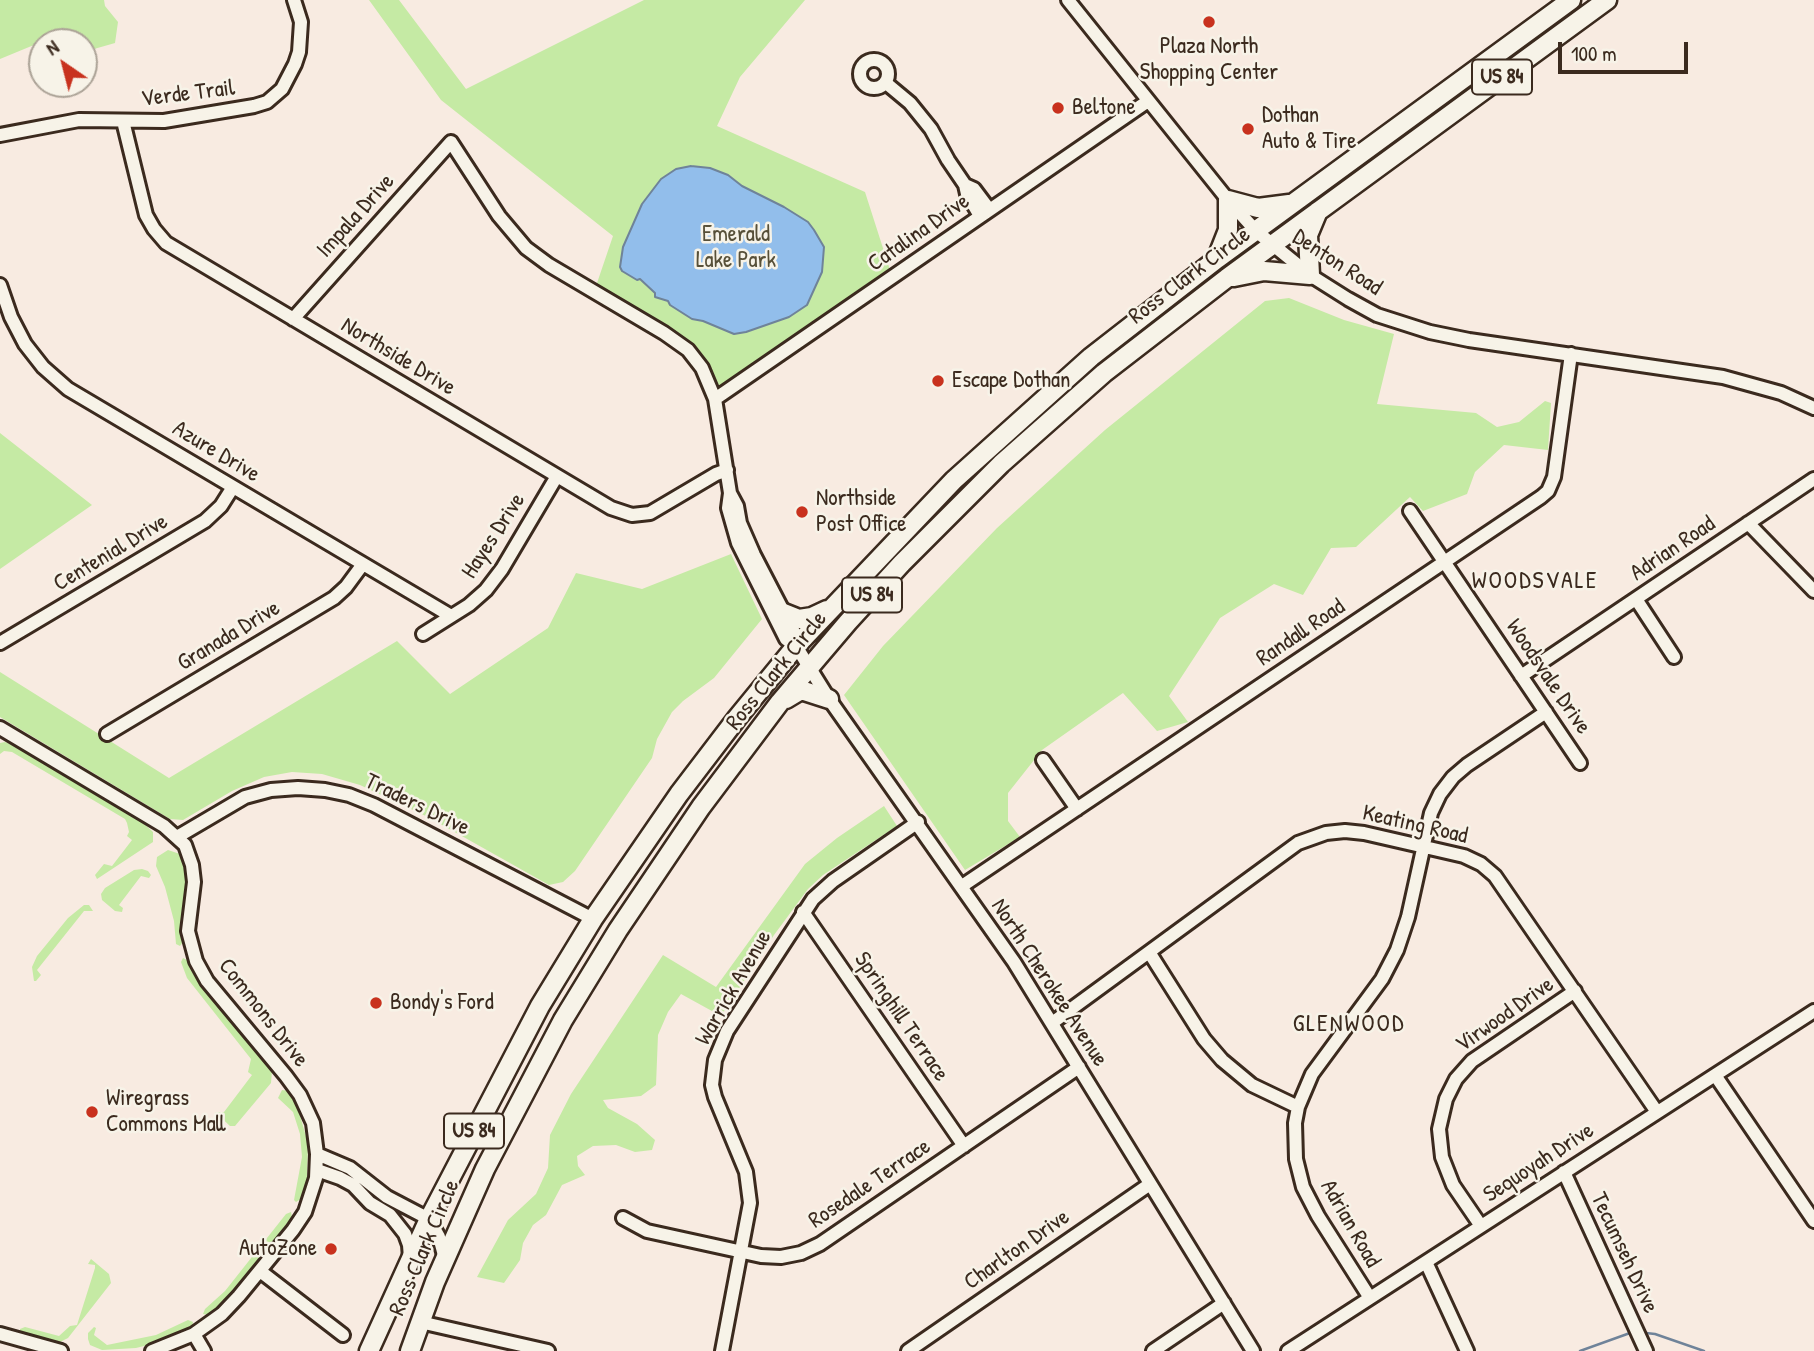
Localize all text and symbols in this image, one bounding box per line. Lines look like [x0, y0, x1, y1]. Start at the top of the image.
marker: Plaza North Shopping Center [1201, 14, 1217, 30]
north arrow [28, 28, 98, 98]
scale bar [1562, 28, 1692, 72]
place label: Plaza North Shopping Center [1140, 33, 1278, 87]
text: N [40, 34, 64, 61]
text: 100 m [1571, 39, 1617, 68]
road number: US 84 [1472, 60, 1532, 94]
street label: Verde Trail [140, 75, 236, 113]
place label: Beltone [1072, 94, 1136, 122]
marker: Beltone [1050, 100, 1066, 116]
place label: Dothan Auto & Tire [1262, 102, 1356, 156]
marker: Dothan Auto & Tire [1240, 121, 1256, 137]
street label: Impala Drive [311, 168, 401, 264]
street label: Catalina Drive [863, 188, 975, 278]
park label: Emerald Lake Park [696, 221, 776, 275]
street label: Ross Clark Circle [1124, 221, 1256, 331]
street label: Denton Road [1287, 224, 1387, 302]
street label: Northside Drive [336, 312, 460, 402]
place label: Escape Dothan [952, 367, 1070, 395]
marker: Escape Dothan [930, 373, 946, 389]
street label: Azure Drive [167, 415, 265, 489]
place label: Northside Post Office [816, 485, 906, 539]
street label: Hayes Drive [456, 488, 532, 584]
marker: Northside Post Office [794, 504, 810, 520]
street label: Centenial Drive [49, 508, 173, 598]
street label: Adrian Road [1625, 511, 1721, 587]
district label: WOODSVALE [1473, 568, 1597, 596]
road number: US 84 [842, 578, 902, 612]
street label: Randall Road [1252, 593, 1350, 673]
street label: Granada Drive [173, 595, 285, 677]
street label: Ross Clark Circle [721, 606, 833, 736]
street label: Woodsvale Drive [1499, 614, 1597, 740]
street label: Traders Drive [360, 768, 474, 842]
street label: Keating Road [1360, 800, 1470, 850]
street label: North Cherokee Avenue [985, 894, 1113, 1072]
street label: Warrick Avenue [690, 926, 778, 1050]
street label: Springhill Terrace [848, 947, 954, 1087]
street label: Commons Drive [212, 953, 314, 1073]
street label: Virwood Drive [1451, 971, 1559, 1059]
place label: Bondy's Ford [390, 989, 494, 1017]
marker: Bondy's Ford [368, 995, 384, 1011]
district label: GLENWOOD [1294, 1011, 1404, 1039]
place label: Wiregrass Commons Mall [106, 1085, 226, 1139]
marker: Wiregrass Commons Mall [84, 1104, 100, 1120]
road number: US 84 [444, 1114, 504, 1148]
street label: Sequoyah Drive [1479, 1117, 1599, 1209]
street label: Rosedale Terrace [804, 1133, 936, 1235]
street label: Adrian Road [1314, 1175, 1386, 1273]
street label: Ross Clark Circle [384, 1176, 466, 1320]
street label: Tecumseh Drive [1584, 1188, 1664, 1318]
street label: Charlton Drive [959, 1204, 1075, 1296]
place label: AutoZone [239, 1235, 317, 1263]
marker: AutoZone [323, 1241, 339, 1257]

